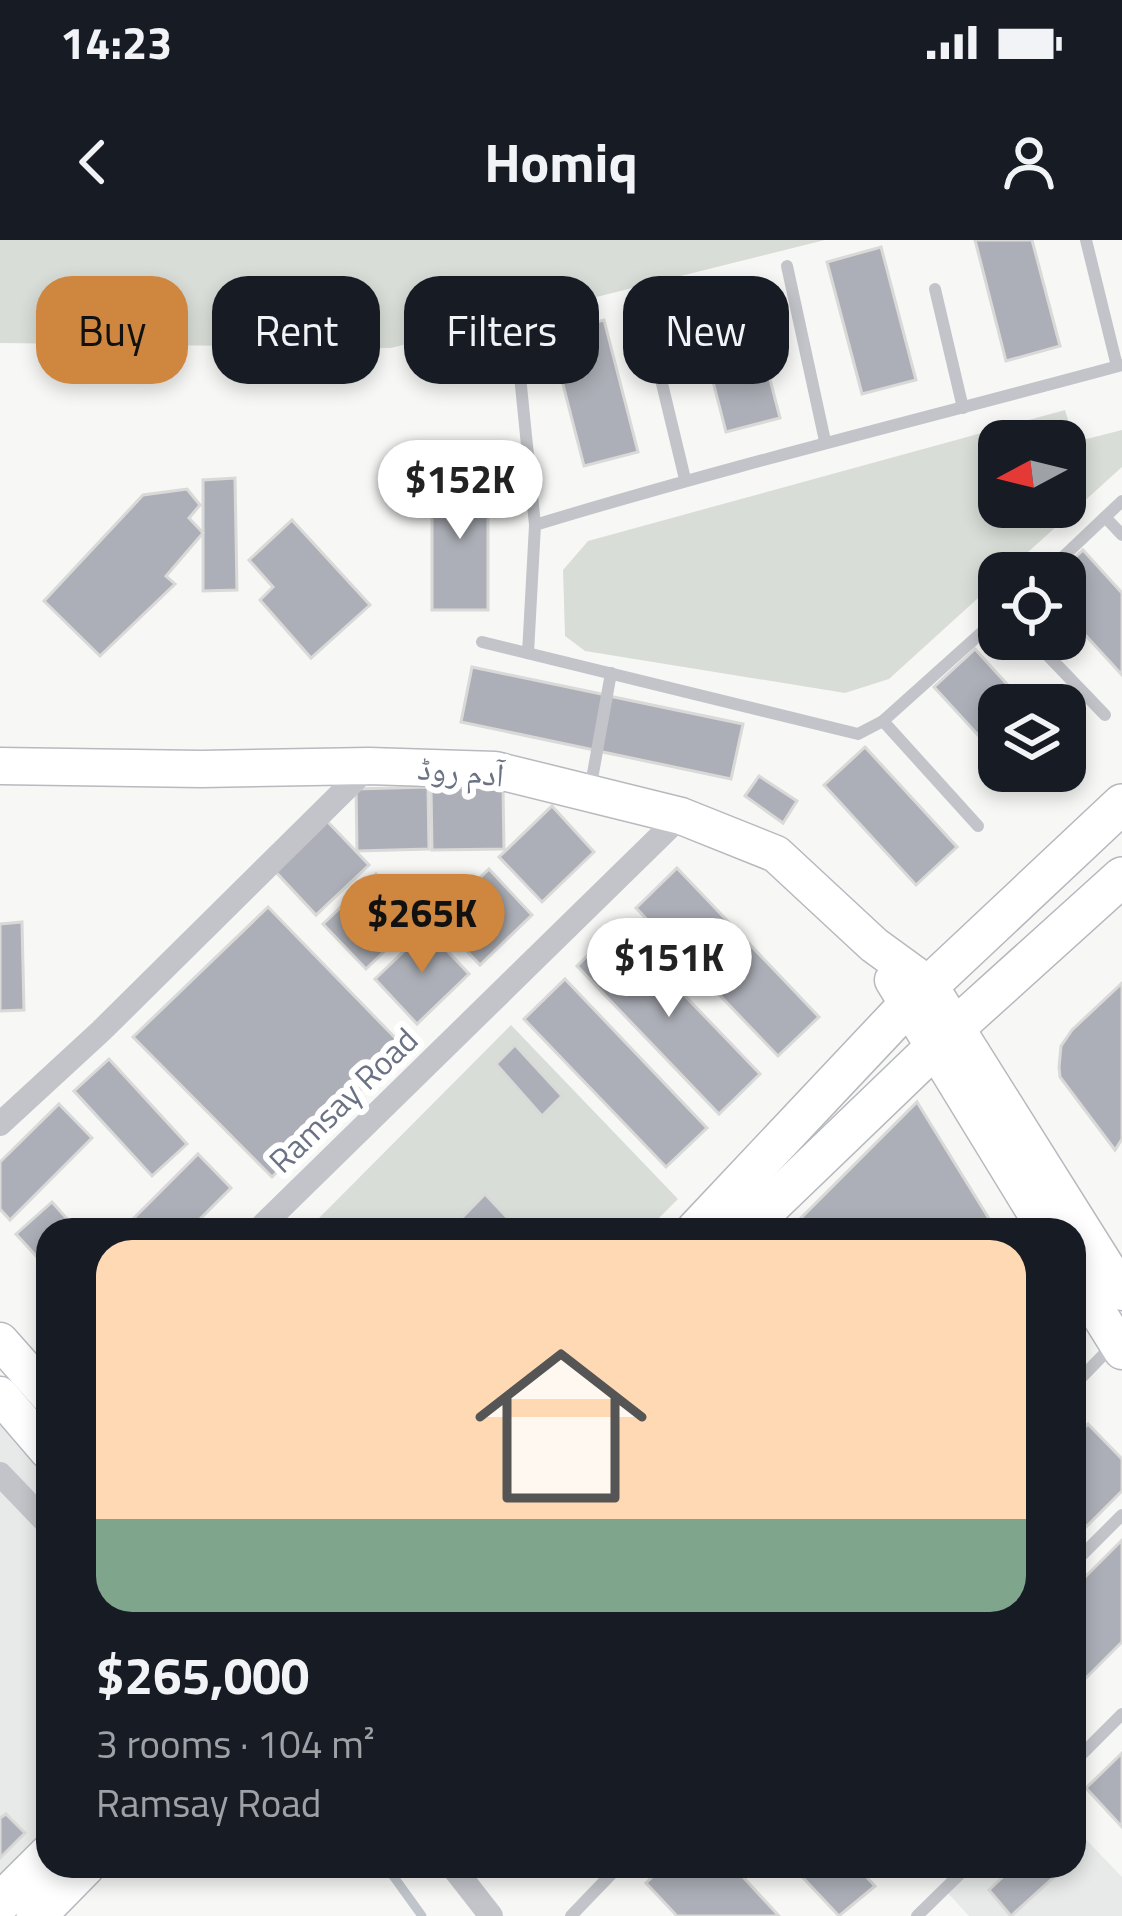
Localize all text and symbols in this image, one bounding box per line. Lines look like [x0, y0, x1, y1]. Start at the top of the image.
text: 14:23 [60, 8, 172, 76]
text: Homiq [484, 121, 638, 203]
icon: back [60, 129, 126, 195]
icon: person [996, 129, 1062, 195]
chip: Buy [36, 276, 188, 384]
chip: Rent [212, 276, 380, 384]
chip: Filters [404, 276, 599, 384]
chip: New [623, 276, 789, 384]
north arrow [978, 420, 1086, 528]
map controls [978, 420, 1086, 792]
pin: $152K [376, 440, 544, 542]
text: $152K [405, 449, 515, 508]
button: locate [978, 552, 1086, 660]
button: layers [978, 684, 1086, 792]
street label: آدم روڈ [416, 742, 508, 800]
pin: $265K [338, 874, 506, 976]
text: $265K [367, 883, 477, 942]
pin: $151K [585, 918, 753, 1020]
text: $151K [614, 927, 724, 986]
street label: Ramsay Road [257, 1016, 429, 1184]
icon: home [453, 1318, 669, 1534]
text: $265,000 [96, 1636, 309, 1714]
text: 3 rooms · 104 m² [96, 1714, 375, 1773]
text: Ramsay Road [96, 1773, 322, 1832]

